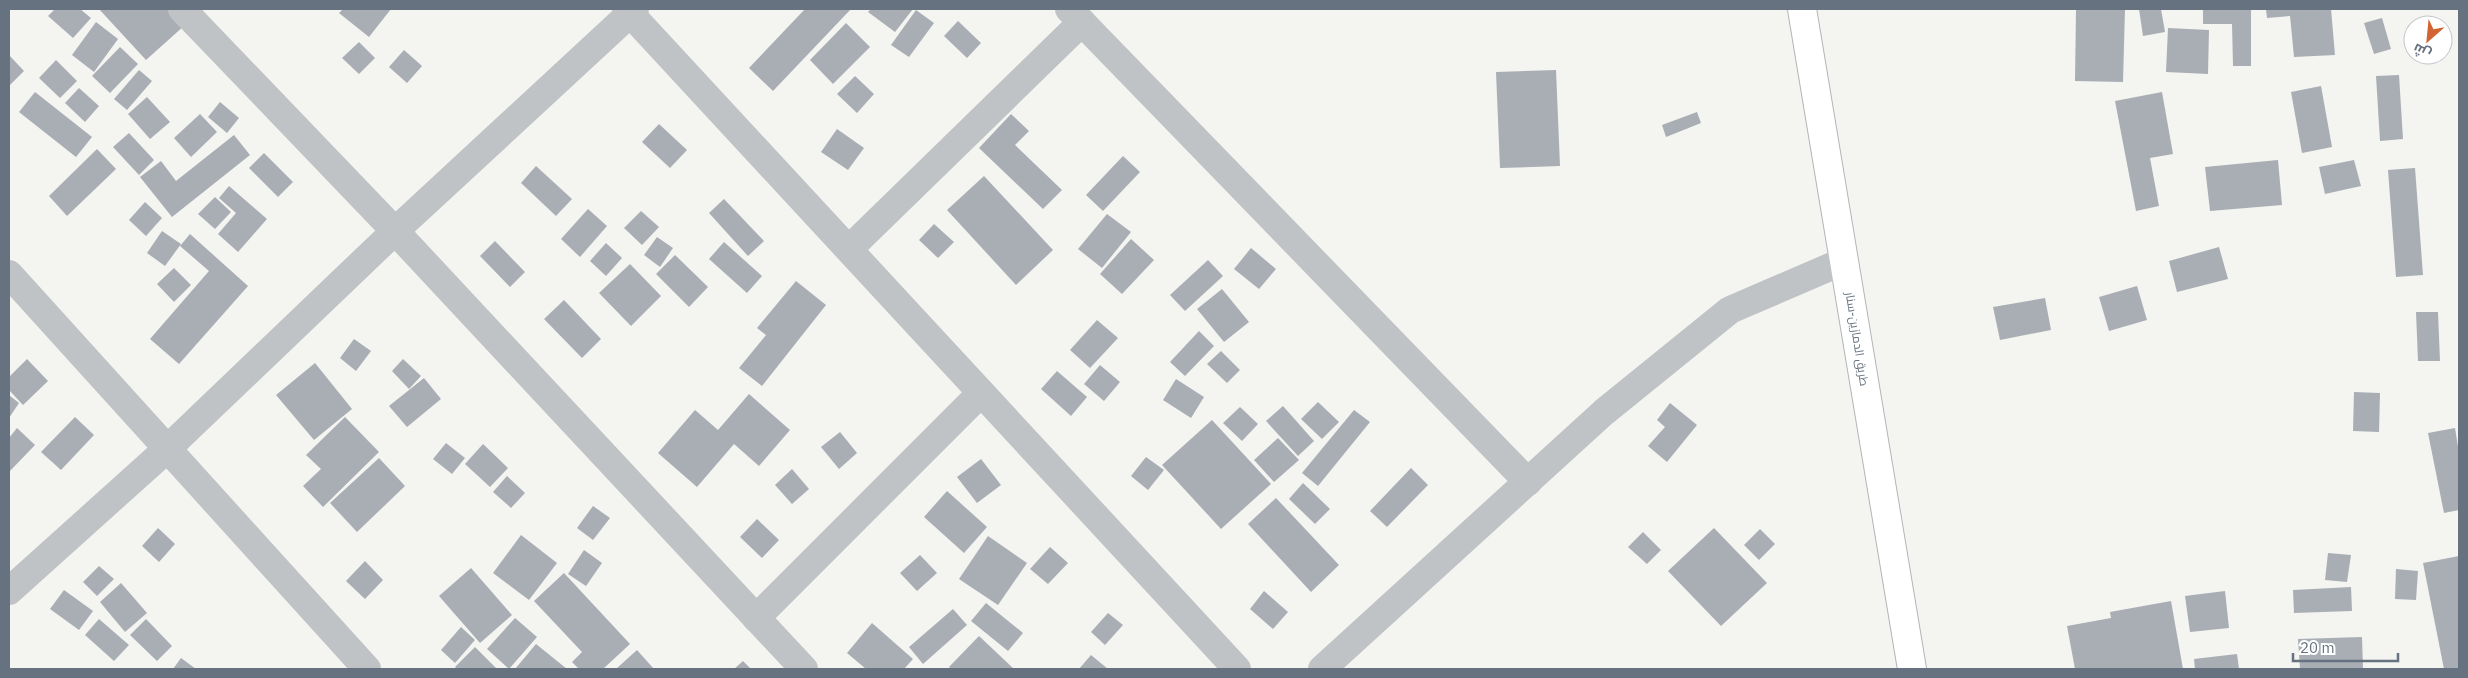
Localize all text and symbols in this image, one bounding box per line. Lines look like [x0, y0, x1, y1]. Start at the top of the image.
north arrow [2403, 15, 2453, 65]
text: ش [2410, 39, 2434, 64]
street label: طريق الدمازين-سنار [1842, 290, 1872, 387]
scale bar [2293, 630, 2398, 662]
text: 20 m [2300, 638, 2335, 657]

